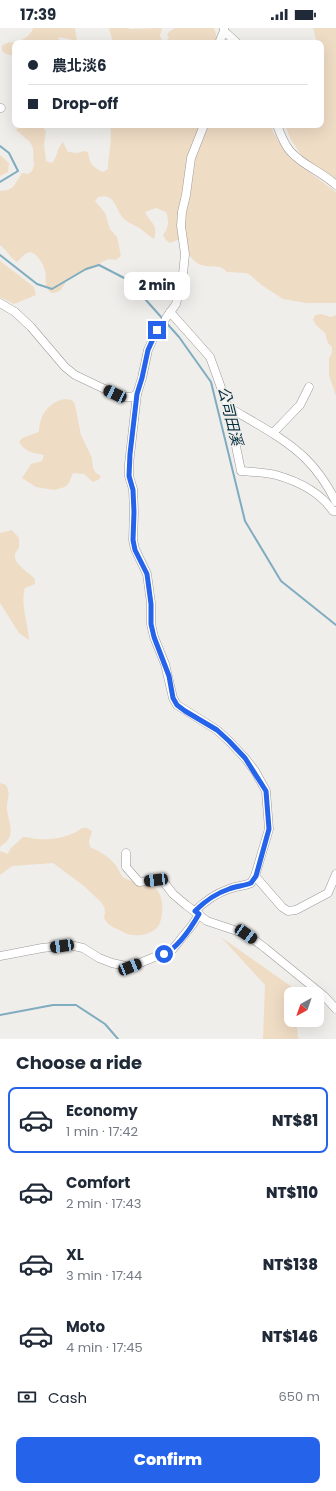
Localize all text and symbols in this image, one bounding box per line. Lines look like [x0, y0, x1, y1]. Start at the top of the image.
text: 17:39 [20, 4, 56, 25]
text: 農北淡6 [52, 55, 107, 76]
text: Drop-off [52, 93, 118, 114]
callout: 2 min [124, 272, 190, 300]
text: 2 min [139, 276, 175, 295]
route end [148, 321, 166, 339]
car [102, 383, 128, 405]
water label: 公司田溪 [213, 384, 248, 449]
car [143, 873, 169, 887]
car [233, 922, 259, 946]
car [49, 938, 75, 954]
route start [155, 945, 173, 963]
car [117, 957, 143, 977]
north arrow [284, 987, 324, 1027]
map controls [284, 987, 324, 1027]
text: Choose a ride [16, 1050, 142, 1075]
text: Economy [66, 1100, 138, 1121]
icon: car [18, 1102, 54, 1138]
text: NT$81 [272, 1110, 318, 1131]
text: 1 min · 17:42 [66, 1122, 138, 1141]
text: Comfort [66, 1172, 130, 1193]
icon: car [18, 1174, 54, 1210]
text: NT$110 [266, 1182, 318, 1203]
text: 2 min · 17:43 [66, 1194, 141, 1213]
text: XL [66, 1244, 84, 1265]
icon: car [18, 1246, 54, 1282]
text: NT$138 [263, 1254, 318, 1275]
text: 3 min · 17:44 [66, 1266, 142, 1285]
text: Moto [66, 1316, 105, 1337]
icon: car [18, 1318, 54, 1354]
text: NT$146 [262, 1326, 318, 1347]
text: 4 min · 17:45 [66, 1338, 143, 1357]
icon: cash [16, 1386, 38, 1408]
text: Cash [48, 1387, 87, 1408]
text: 650 m [279, 1387, 320, 1406]
button: Confirm [16, 1437, 320, 1483]

